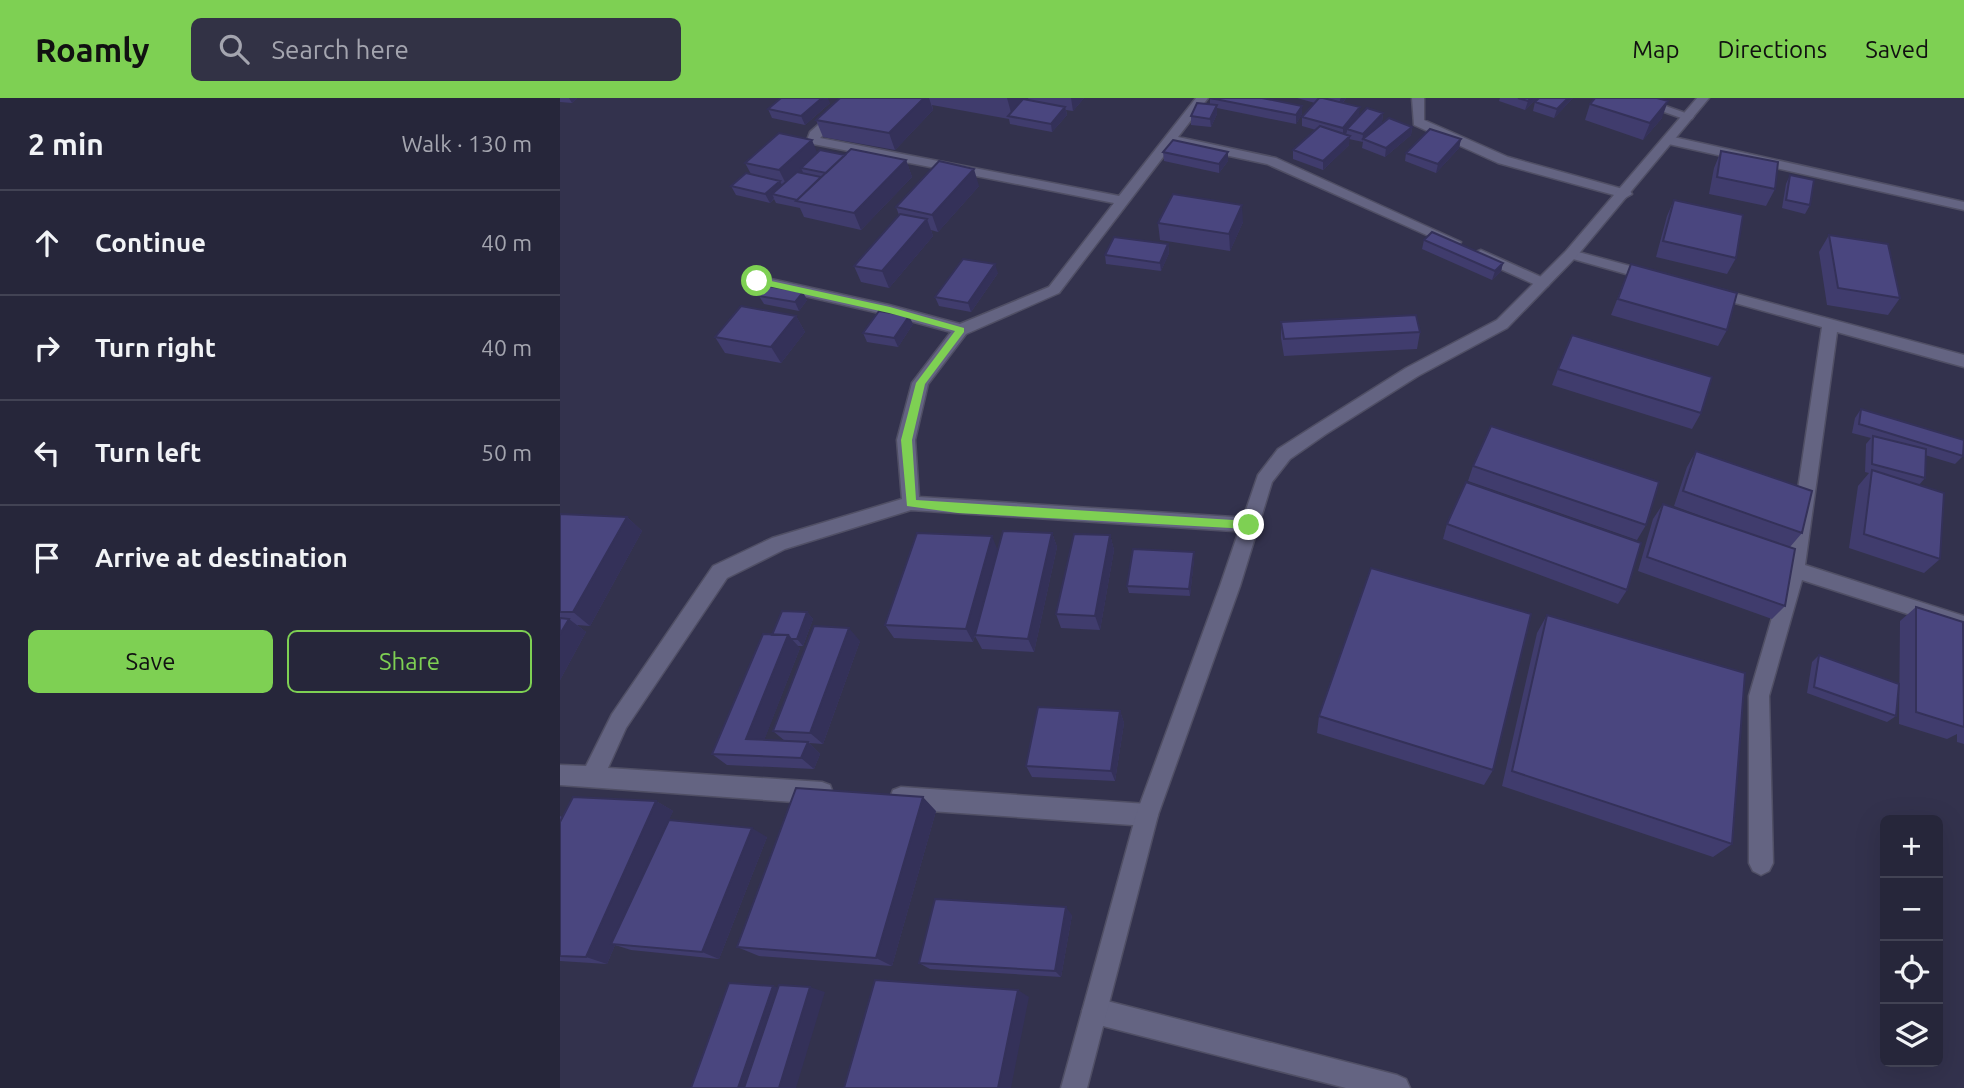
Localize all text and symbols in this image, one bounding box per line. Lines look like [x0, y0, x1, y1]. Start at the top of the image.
search box [191, 18, 681, 81]
icon: search [215, 30, 253, 68]
text: Roamly [35, 31, 149, 68]
text: Search here [271, 35, 409, 64]
text: Map [1632, 36, 1679, 63]
text: Directions [1717, 36, 1827, 63]
text: Saved [1865, 36, 1929, 63]
text: 2 min [28, 127, 104, 161]
text: Walk · 130 m [401, 131, 532, 156]
icon: ahead [28, 224, 66, 262]
text: Continue [95, 228, 206, 257]
text: 40 m [481, 230, 532, 255]
route start [741, 265, 772, 296]
icon: right [28, 329, 66, 367]
text: Turn right [95, 333, 216, 362]
text: 40 m [481, 335, 532, 360]
icon: left [28, 434, 66, 472]
text: Turn left [95, 438, 201, 467]
text: 50 m [481, 440, 532, 465]
route end [1233, 509, 1264, 540]
icon: arrive [28, 539, 66, 577]
text: Arrive at destination [95, 543, 348, 572]
button: Save [28, 630, 273, 693]
button: Share [287, 630, 532, 693]
map controls [1880, 815, 1943, 1067]
button: + [1880, 815, 1943, 878]
button: − [1880, 878, 1943, 941]
button: locate [1880, 941, 1943, 1004]
button: layers [1880, 1004, 1943, 1067]

